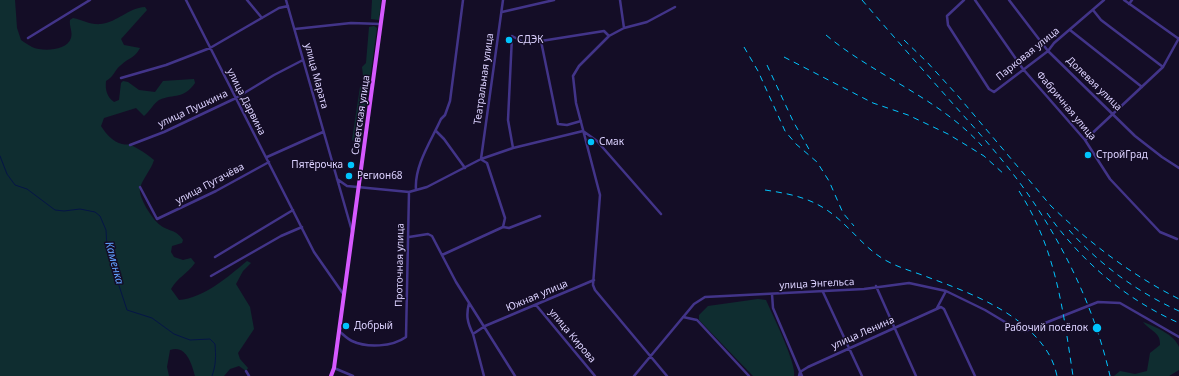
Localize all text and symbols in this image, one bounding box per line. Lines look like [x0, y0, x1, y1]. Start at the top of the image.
street label: Парковая улица [994, 25, 1062, 83]
street label: Театральная улица [472, 33, 496, 125]
place label: СДЭК [517, 34, 543, 46]
marker: СДЭК [504, 35, 514, 45]
street label: улица Марата [301, 42, 331, 110]
street label: Долевая улица [1064, 54, 1124, 114]
street label: улица Дарвина [224, 67, 268, 137]
street label: Фабричная улица [1034, 69, 1098, 143]
street label: Советская улица [349, 74, 373, 156]
street label: улица Пушкина [156, 88, 230, 130]
place label: Смак [599, 136, 624, 148]
marker: Смак [586, 137, 596, 147]
place label: СтройГрад [1096, 149, 1148, 161]
marker: СтройГрад [1083, 150, 1093, 160]
place label: Пятёрочка [291, 159, 343, 171]
marker: Пятёрочка [346, 160, 356, 170]
street label: улица Пугачёва [174, 161, 246, 207]
place label: Регион68 [357, 170, 403, 182]
marker: Регион68 [344, 171, 354, 181]
street label: Проточная улица [393, 223, 407, 307]
water label: Каменка [102, 240, 126, 286]
street label: улица Энгельса [779, 276, 855, 292]
street label: Южная улица [504, 278, 570, 314]
street label: улица Кирова [546, 307, 598, 365]
street label: улица Ленина [830, 314, 896, 352]
place label: Добрый [354, 320, 393, 332]
marker: Добрый [341, 321, 351, 331]
place label: Рабочий посёлок [1004, 322, 1088, 334]
marker: Рабочий посёлок [1091, 322, 1103, 334]

